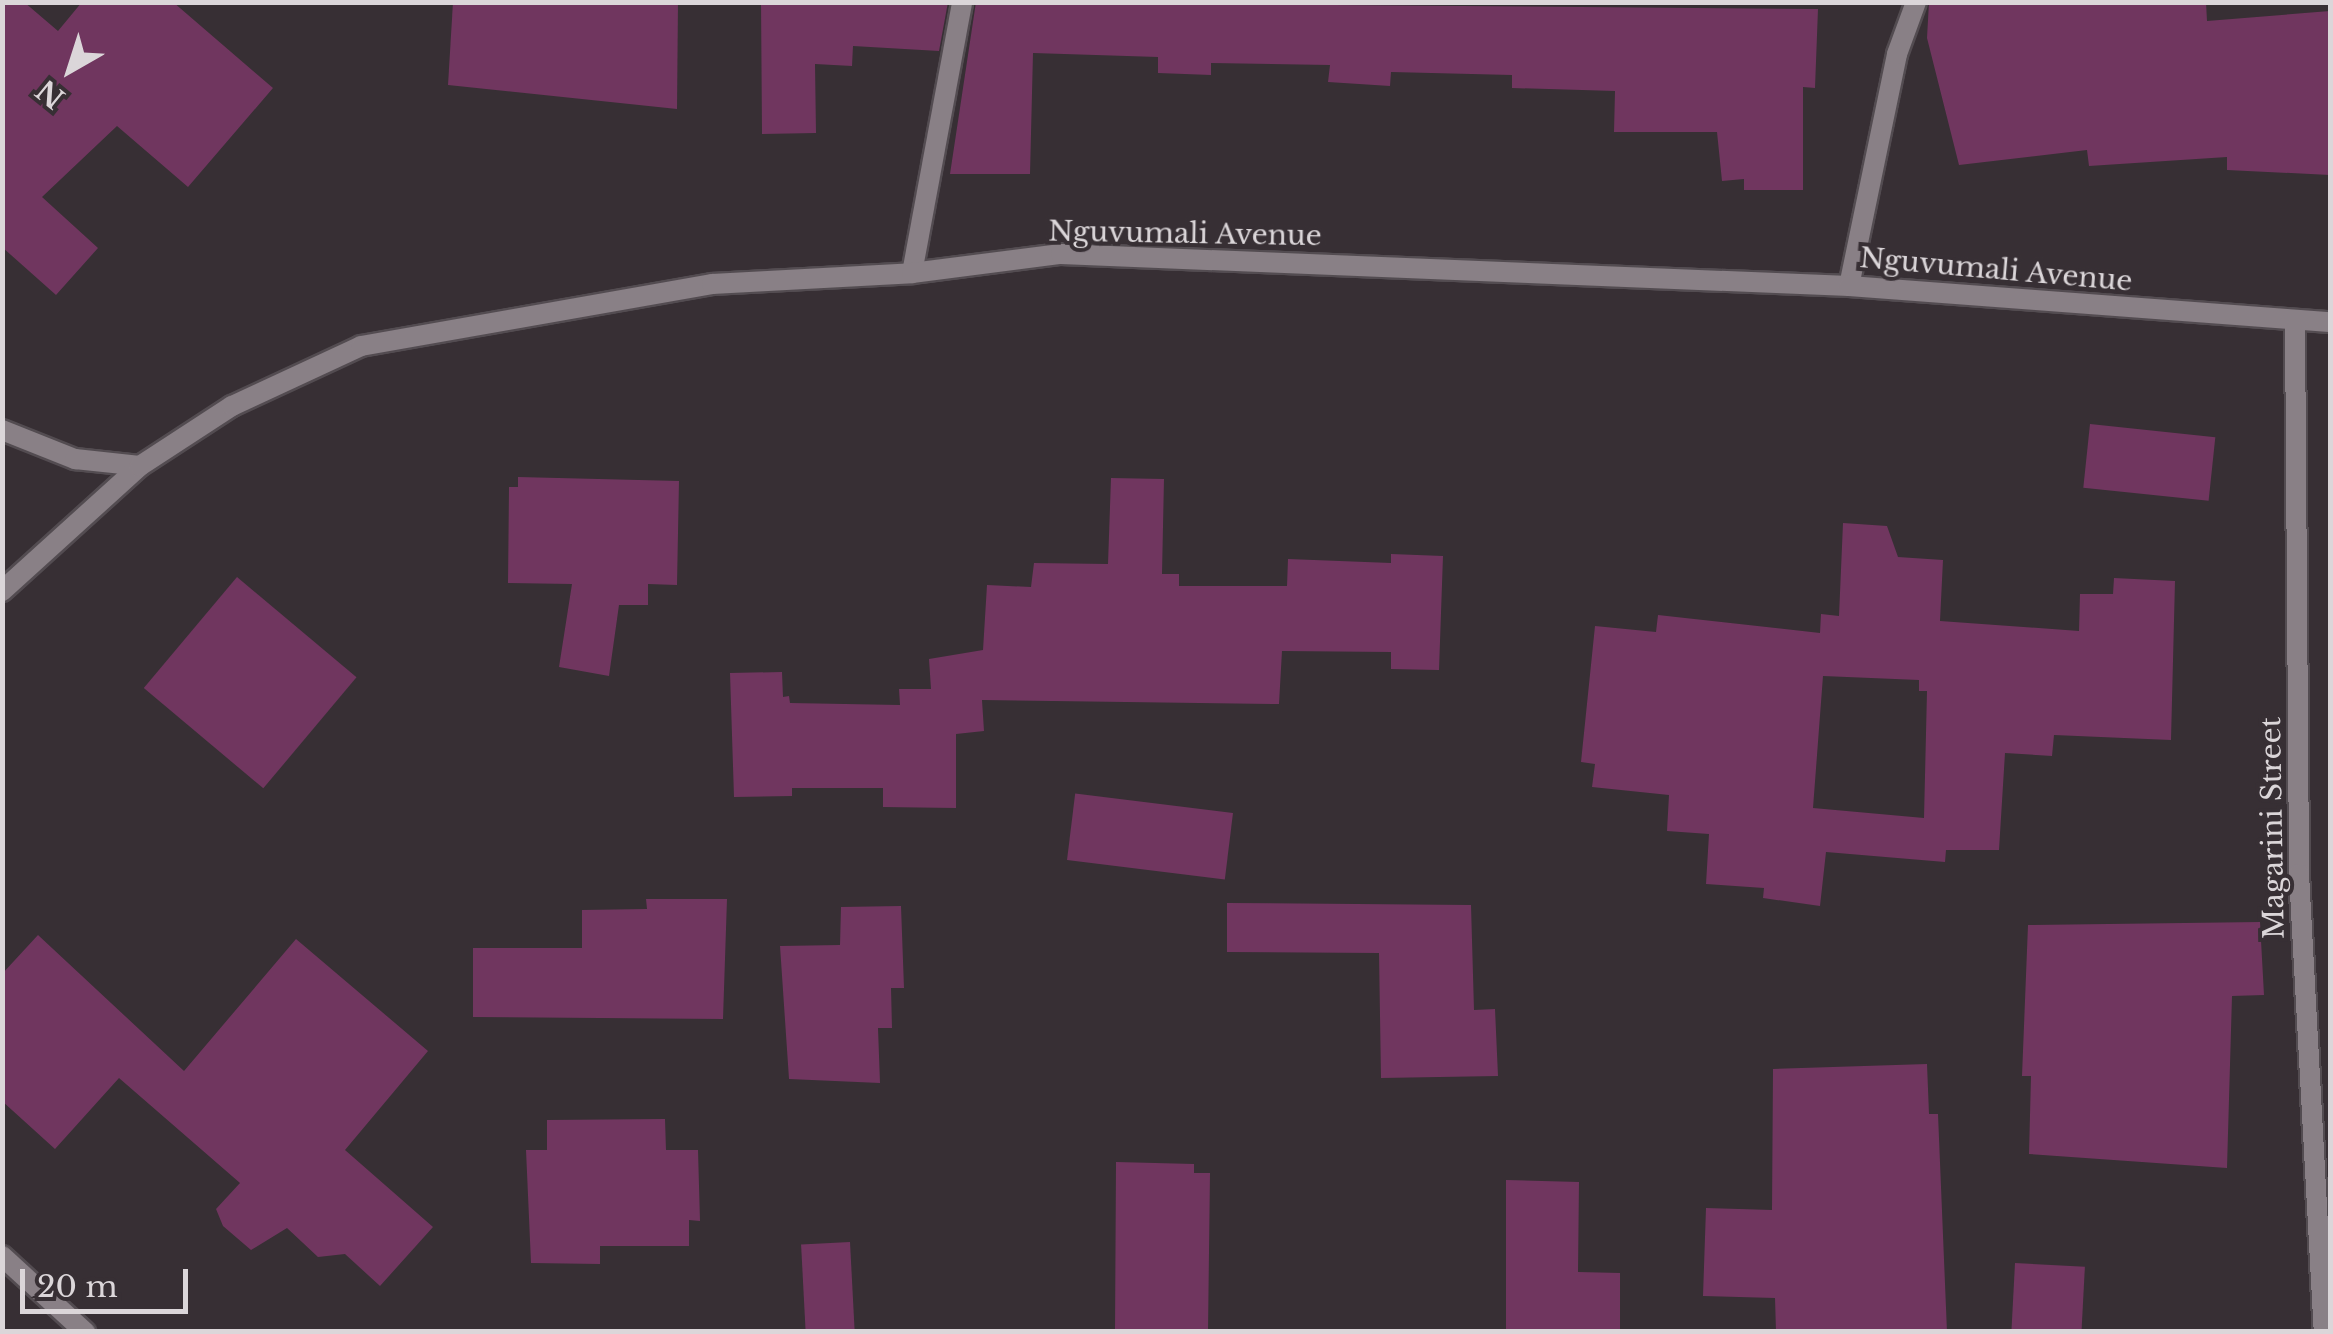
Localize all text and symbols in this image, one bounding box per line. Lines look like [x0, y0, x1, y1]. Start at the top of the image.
north arrow [20, 20, 120, 120]
text: N [30, 72, 72, 116]
street label: Nguvumali Avenue [1047, 215, 1323, 253]
street label: Nguvumali Avenue [1858, 241, 2134, 299]
street label: Magarini Street [2254, 717, 2292, 939]
scale bar [25, 1249, 192, 1311]
text: 20 m [37, 1268, 118, 1305]

